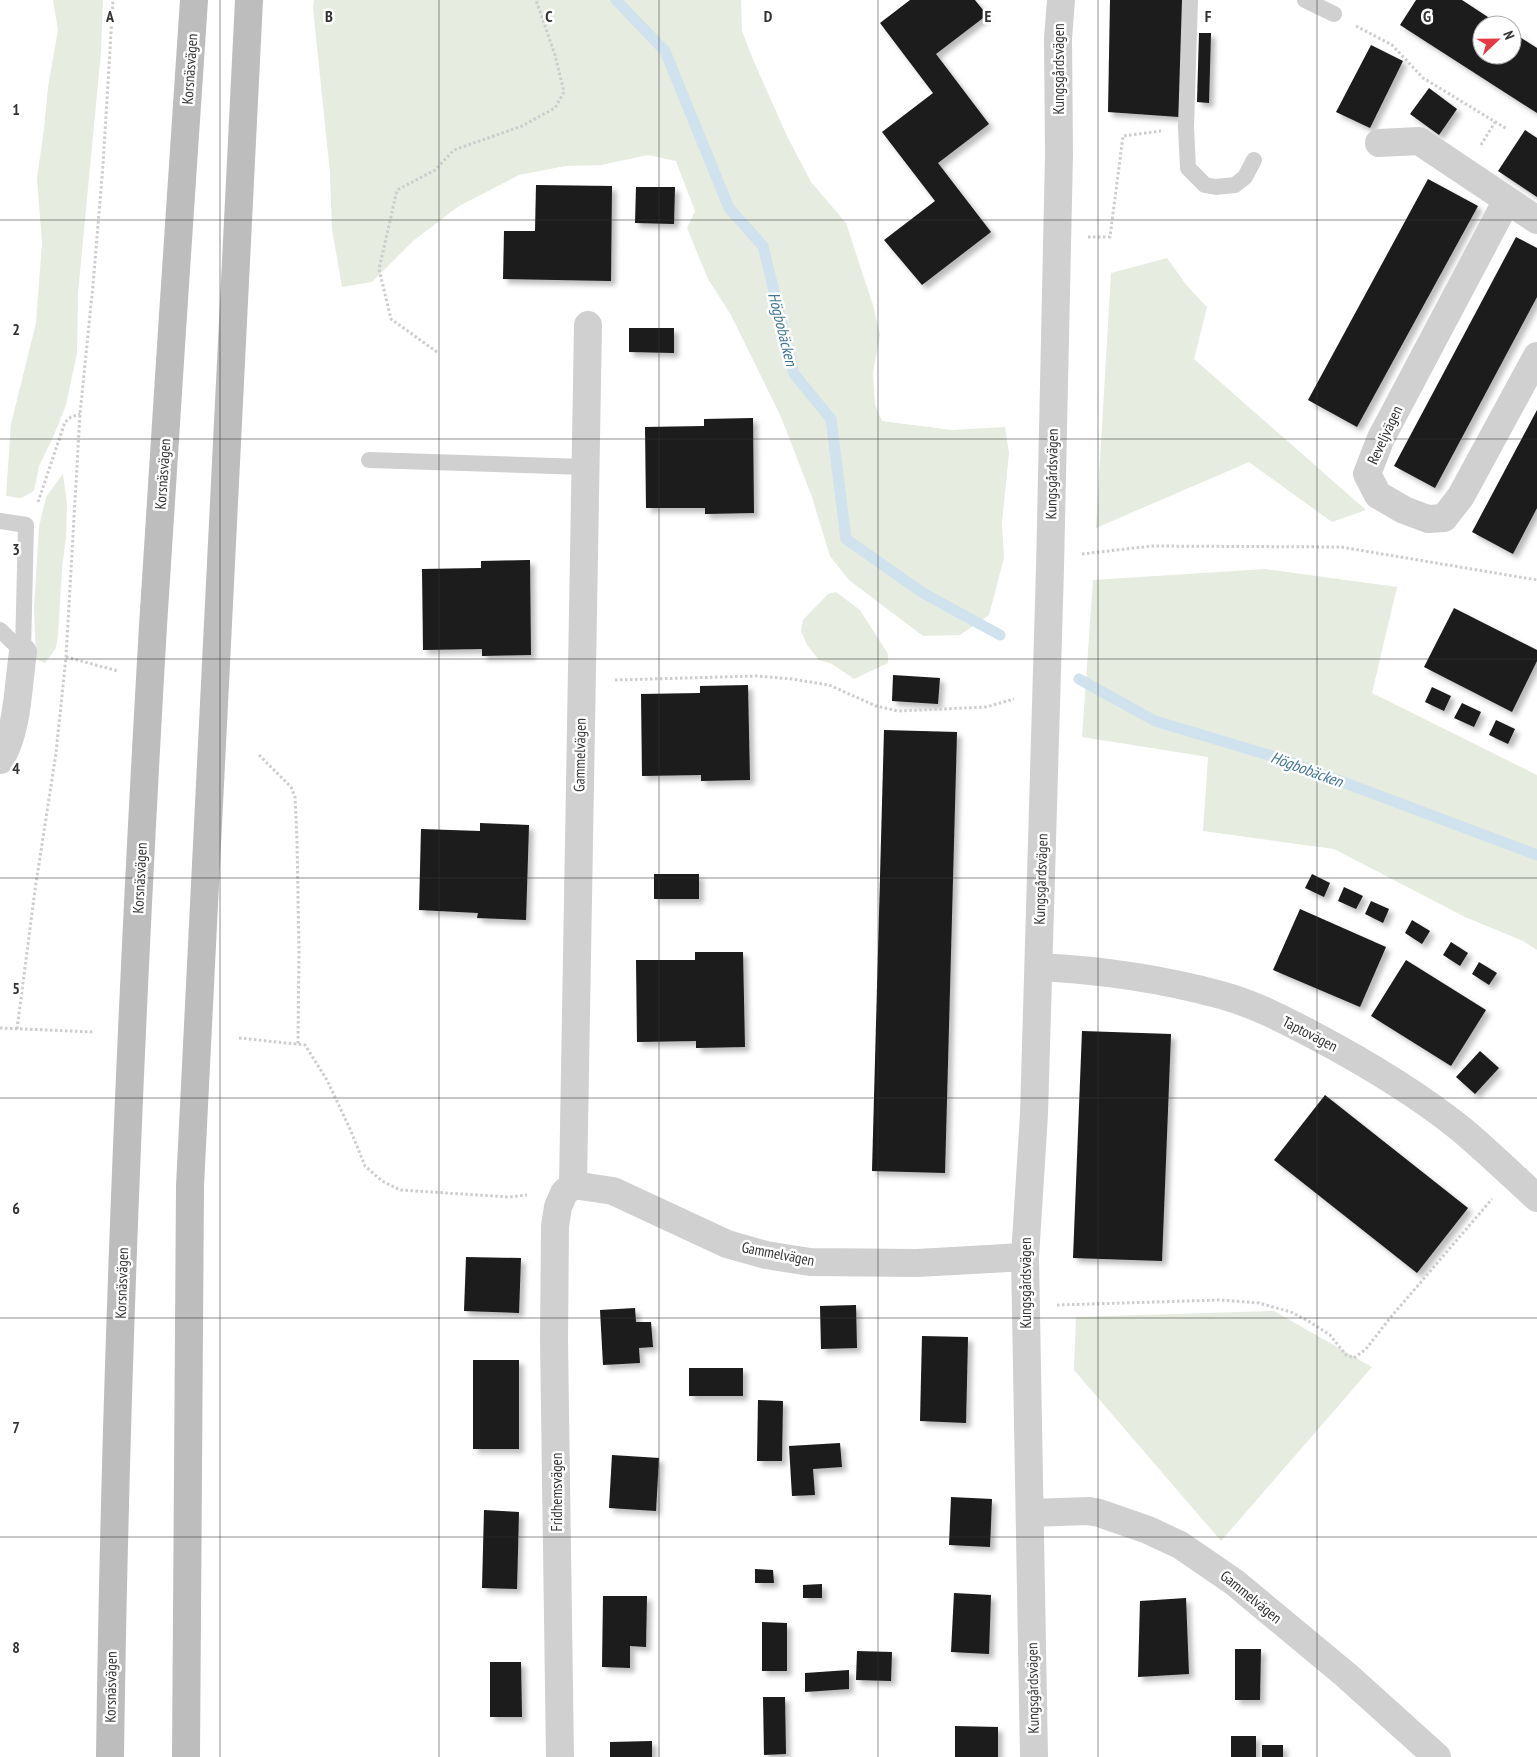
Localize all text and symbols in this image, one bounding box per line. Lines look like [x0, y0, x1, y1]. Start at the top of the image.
text: A [105, 6, 115, 26]
text: B [325, 6, 333, 26]
text: C [545, 6, 553, 26]
text: D [764, 6, 773, 26]
text: E [985, 6, 992, 26]
text: F [1205, 6, 1212, 26]
text: G [1423, 6, 1431, 26]
north arrow [1472, 15, 1522, 65]
street label: Kungsgårdsvägen [1049, 24, 1068, 114]
text: N [1499, 28, 1519, 42]
street label: Korsnäsvägen [178, 33, 201, 105]
text: 1 [12, 99, 20, 119]
water label: Högbobäcken [764, 290, 802, 369]
text: 2 [12, 319, 20, 339]
street label: Reveljvägen [1363, 403, 1406, 467]
street label: Kungsgårdsvägen [1041, 428, 1062, 520]
street label: Korsnäsvägen [151, 438, 174, 510]
text: 3 [12, 539, 20, 559]
street label: Gammelvägen [569, 718, 590, 792]
water label: Högbobäcken [1268, 747, 1347, 792]
text: 4 [12, 758, 20, 778]
street label: Kungsgårdsvägen [1029, 833, 1052, 925]
street label: Korsnäsvägen [128, 842, 151, 914]
text: 5 [12, 978, 20, 998]
street label: Taptovägen [1279, 1012, 1341, 1055]
text: 6 [12, 1198, 20, 1218]
street label: Gammelvägen [740, 1237, 816, 1270]
street label: Kungsgårdsvägen [1016, 1238, 1035, 1328]
street label: Korsnäsvägen [111, 1247, 132, 1319]
text: 7 [12, 1417, 20, 1437]
street label: Fridhemsvägen [547, 1453, 566, 1531]
street label: Gammelvägen [1217, 1566, 1286, 1627]
text: 8 [12, 1637, 20, 1657]
street label: Kungsgårdsvägen [1022, 1642, 1043, 1734]
street label: Korsnäsvägen [100, 1651, 121, 1723]

